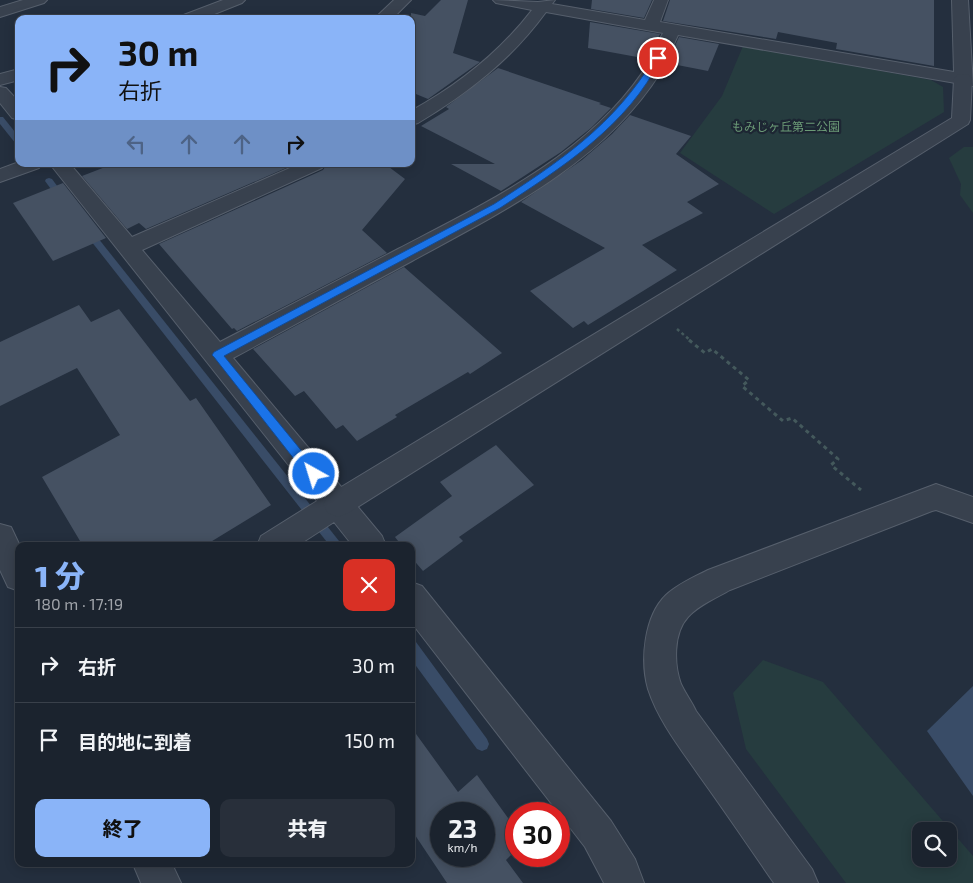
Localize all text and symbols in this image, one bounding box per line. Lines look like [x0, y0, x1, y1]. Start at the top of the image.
text: 30 m [118, 31, 198, 73]
icon: right [35, 35, 100, 100]
pin [637, 37, 679, 79]
icon: arrive [644, 44, 672, 72]
text: 右折 [118, 77, 162, 103]
park label: もみじヶ丘第二公園 [732, 119, 840, 133]
icon: left [122, 130, 150, 158]
icon: ahead [175, 130, 203, 158]
icon: ahead [228, 130, 256, 158]
icon: right [281, 130, 309, 158]
position arrow [287, 447, 339, 499]
text: 1 分 [35, 557, 85, 593]
button: close [343, 559, 395, 611]
text: 180 m · 17:19 [35, 594, 123, 613]
icon: right [35, 651, 63, 679]
text: 30 m [352, 654, 395, 677]
text: 右折 [78, 655, 116, 678]
icon: arrive [35, 726, 63, 754]
text: 150 m [345, 729, 395, 752]
text: 目的地に到着 [78, 730, 192, 753]
button: 終了 [35, 799, 210, 857]
button: 共有 [220, 799, 395, 857]
speed limit sign: 30 [505, 802, 570, 867]
text: 23 [448, 813, 477, 843]
map controls [912, 822, 957, 867]
button: search [912, 822, 957, 867]
text: km/h [448, 840, 477, 854]

